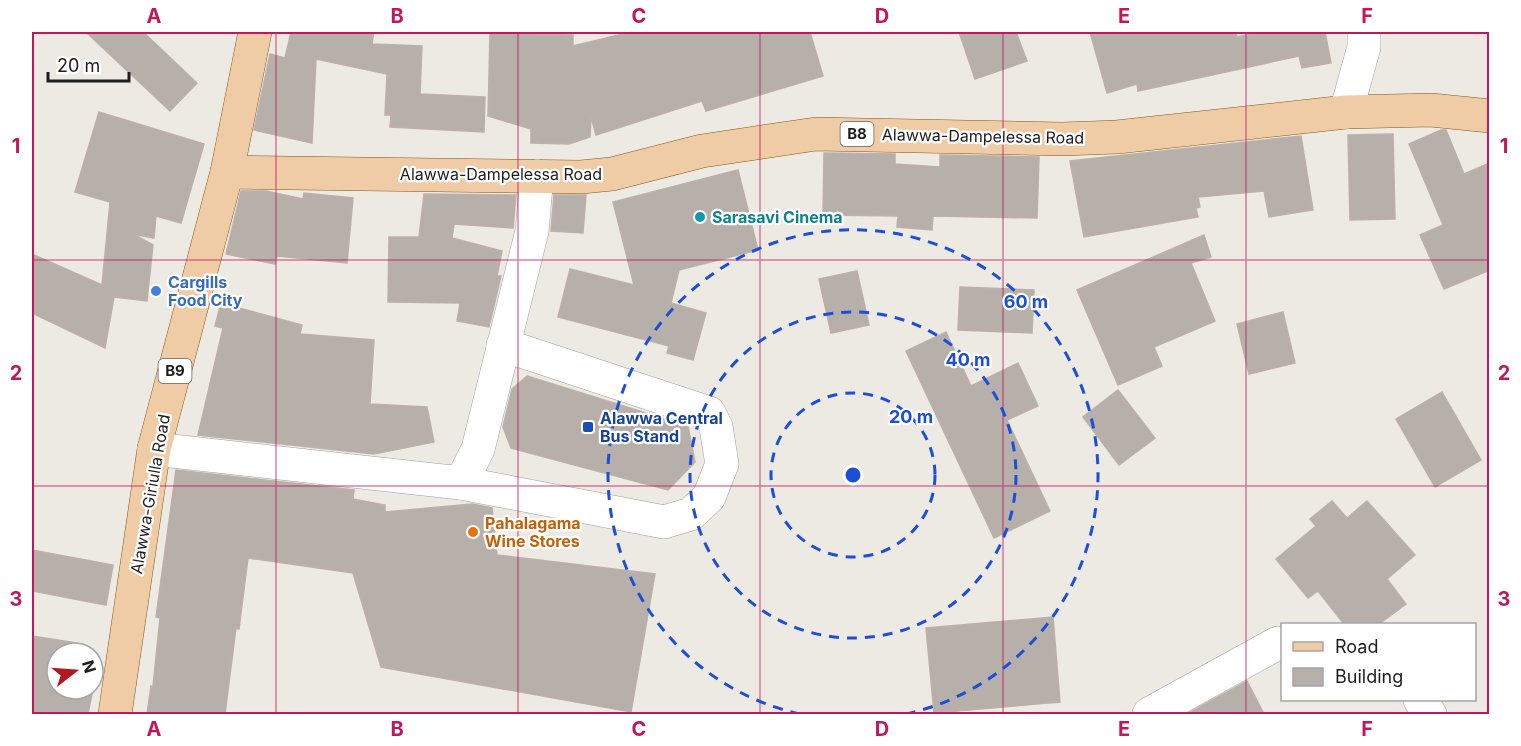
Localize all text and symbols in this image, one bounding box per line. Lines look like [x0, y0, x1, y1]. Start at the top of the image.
text: A [147, 4, 162, 28]
text: B [390, 4, 404, 28]
text: C [632, 4, 646, 28]
text: D [875, 4, 889, 28]
text: E [1118, 4, 1130, 28]
text: F [1361, 4, 1373, 28]
scale bar [48, 45, 129, 83]
text: 20 m [57, 55, 100, 76]
road number: B8 [840, 122, 874, 146]
street label: Alawwa-Dampelessa Road [882, 124, 1084, 148]
text: 1 [12, 134, 20, 158]
text: 1 [1500, 134, 1508, 158]
street label: Alawwa-Dampelessa Road [400, 164, 602, 184]
place label: Sarasavi Cinema [712, 207, 843, 227]
marker: Sarasavi Cinema [693, 210, 707, 224]
place label: Cargills Food City [168, 272, 243, 310]
marker: Cargills Food City [149, 284, 163, 298]
text: 60 m [1004, 291, 1048, 312]
text: 40 m [946, 349, 991, 370]
road number: B9 [158, 359, 192, 383]
text: 2 [10, 361, 22, 385]
text: 2 [1498, 361, 1510, 385]
text: 20 m [889, 406, 933, 427]
place label: Alawwa Central Bus Stand [600, 408, 723, 446]
street label: Alawwa-Giriulla Road [126, 413, 174, 575]
marker: Alawwa Central Bus Stand [581, 420, 595, 434]
centre of rings [843, 465, 863, 485]
place label: Pahalagama Wine Stores [485, 513, 581, 551]
marker: Pahalagama Wine Stores [466, 525, 480, 539]
text: 3 [10, 587, 22, 611]
text: 3 [1498, 587, 1510, 611]
legend [1281, 623, 1476, 701]
text: Road [1335, 636, 1378, 657]
north arrow [45, 641, 105, 701]
text: N [78, 658, 101, 675]
text: Building [1335, 666, 1403, 687]
text: A [147, 717, 162, 741]
text: B [390, 717, 404, 741]
text: C [632, 717, 646, 741]
text: D [875, 717, 889, 741]
text: E [1118, 717, 1130, 741]
text: F [1361, 717, 1373, 741]

